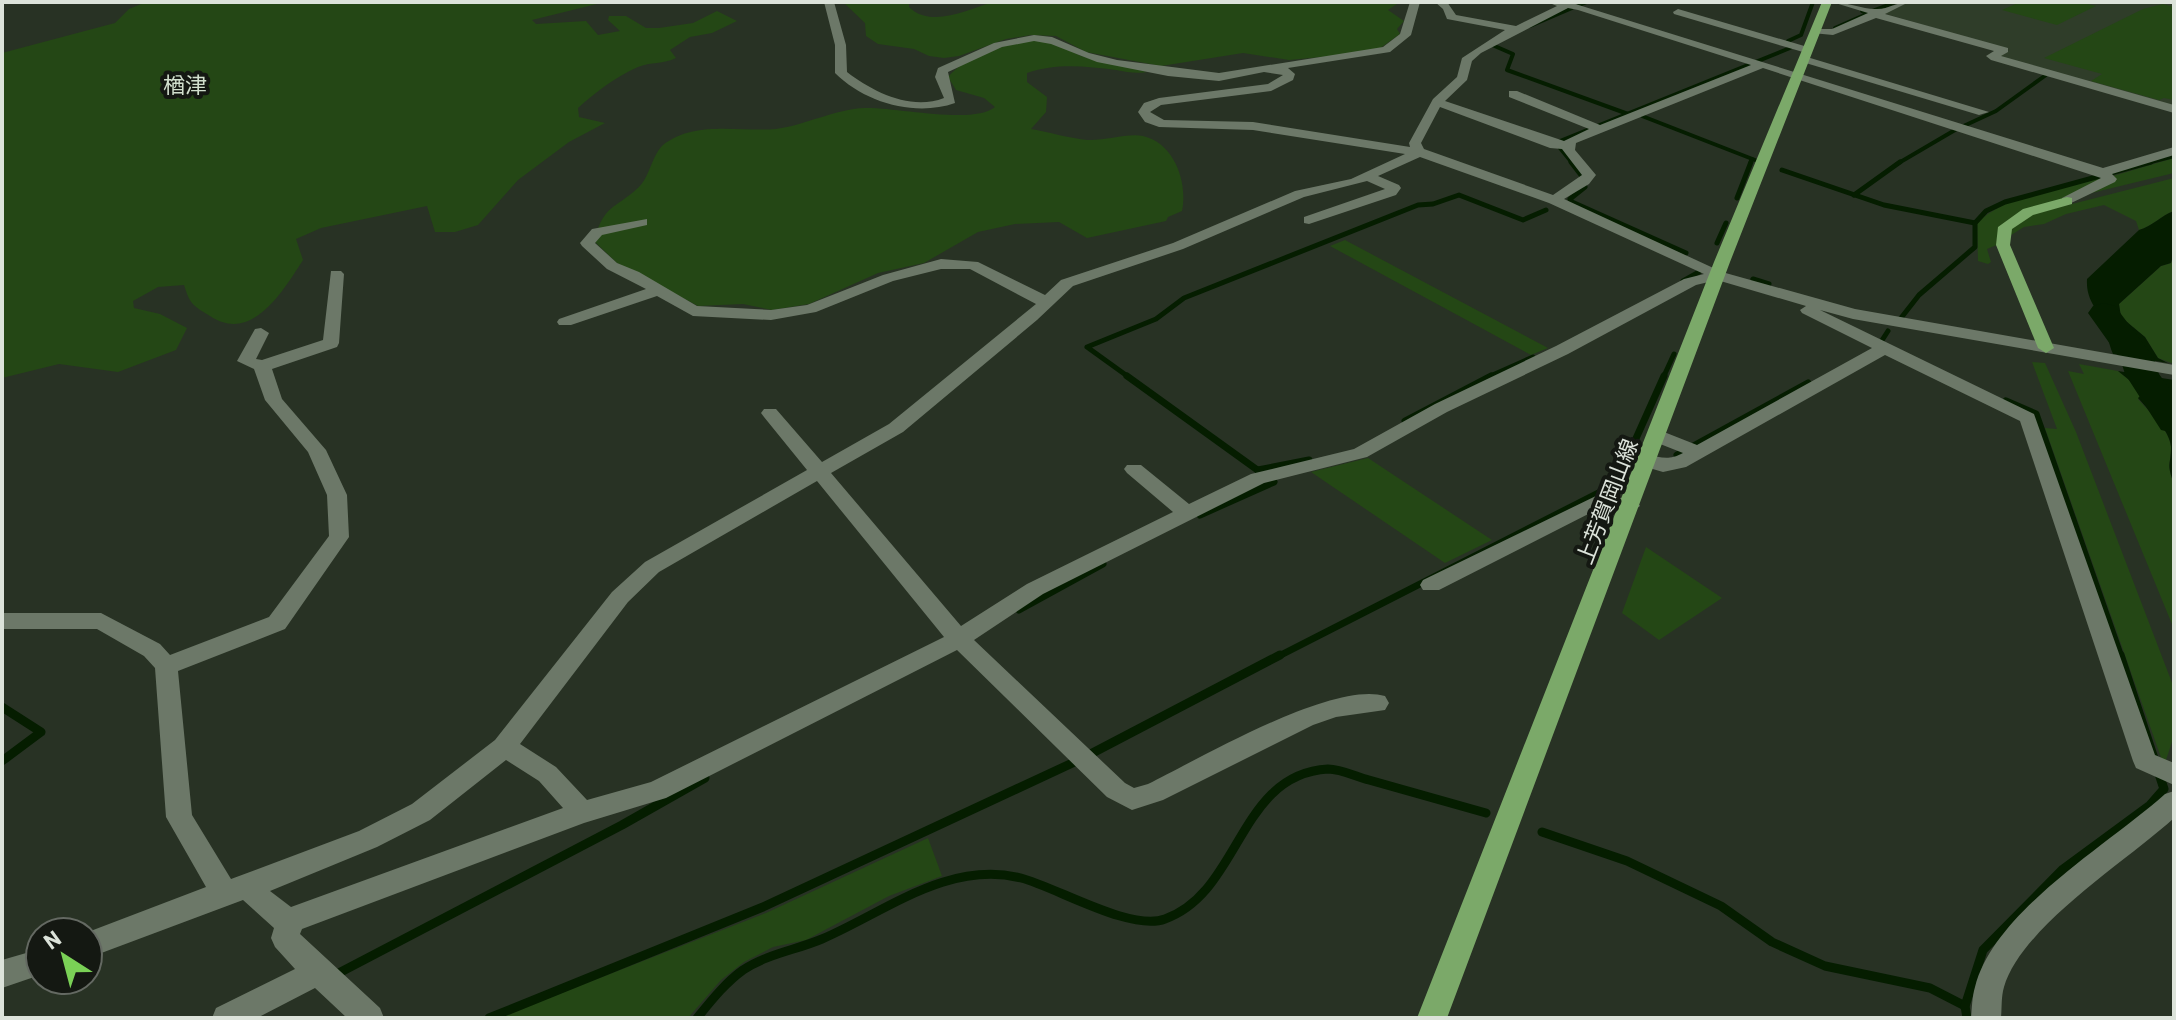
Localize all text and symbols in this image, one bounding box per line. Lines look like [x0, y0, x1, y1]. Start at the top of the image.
district label: 楢津 [163, 71, 207, 97]
street label: 上芳賀岡山線 [1570, 435, 1642, 567]
north arrow [24, 916, 104, 996]
text: N [38, 924, 65, 954]

